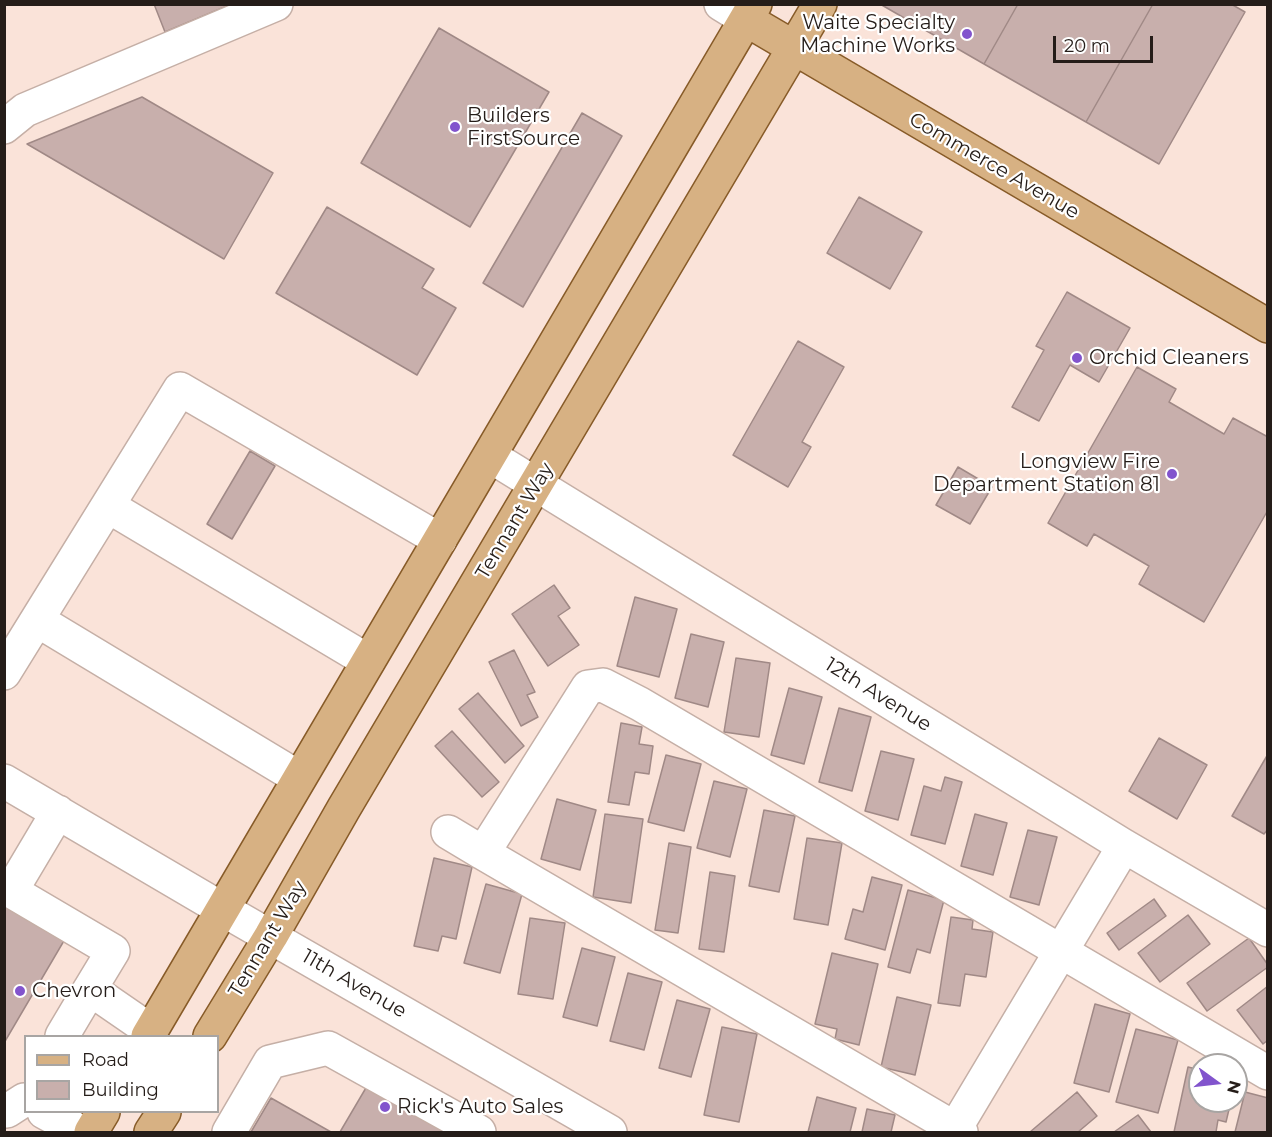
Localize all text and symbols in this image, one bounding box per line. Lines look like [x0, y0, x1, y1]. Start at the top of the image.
place label: Waite Specialty Machine Works [800, 11, 955, 58]
scale bar [1056, 24, 1156, 62]
marker: Waite Specialty Machine Works [960, 27, 974, 41]
text: 20 m [1064, 35, 1110, 57]
place label: Builders FirstSource [467, 104, 580, 151]
street label: Commerce Avenue [905, 108, 1083, 224]
marker: Builders FirstSource [448, 120, 462, 134]
place label: Orchid Cleaners [1089, 346, 1249, 370]
marker: Orchid Cleaners [1070, 351, 1084, 365]
place label: Longview Fire Department Station 81 [933, 450, 1160, 497]
street label: Tennant Way [471, 458, 559, 584]
marker: Longview Fire Department Station 81 [1165, 467, 1179, 481]
street label: 12th Avenue [820, 653, 936, 737]
street label: Tennant Way [224, 876, 312, 1002]
street label: 11th Avenue [297, 944, 411, 1024]
place label: Chevron [32, 979, 116, 1003]
marker: Chevron [13, 984, 27, 998]
legend [24, 1035, 219, 1113]
text: Road [82, 1049, 129, 1071]
north arrow [1188, 1053, 1248, 1113]
text: Building [82, 1079, 159, 1101]
text: N [1223, 1079, 1245, 1096]
place label: Rick's Auto Sales [397, 1095, 563, 1119]
marker: Rick's Auto Sales [378, 1100, 392, 1114]

